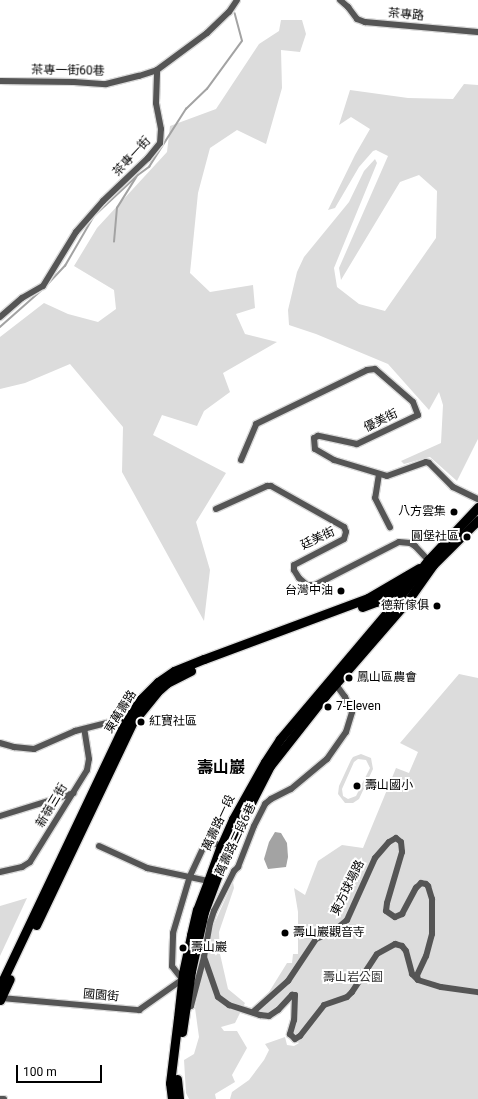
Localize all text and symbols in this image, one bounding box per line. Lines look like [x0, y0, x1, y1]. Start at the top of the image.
street label: 茶專路 [387, 6, 425, 24]
street label: 茶專一街60巷 [31, 63, 105, 79]
street label: 茶專一街 [110, 135, 154, 179]
street label: 優美街 [362, 407, 400, 435]
place label: 八方雲集 [398, 505, 446, 519]
marker: 八方雲集 [449, 507, 459, 517]
street label: 廷美街 [299, 525, 337, 553]
place label: 圓堡社區 [411, 530, 459, 544]
marker: 圓堡社區 [462, 532, 472, 542]
place label: 台灣中油 [285, 584, 333, 598]
marker: 台灣中油 [336, 586, 346, 596]
place label: 德新傢俱 [381, 599, 429, 613]
marker: 德新傢俱 [432, 601, 442, 611]
place label: 鳳山區農會 [357, 671, 417, 685]
marker: 鳳山區農會 [344, 673, 354, 683]
street label: 東萬壽路 [102, 688, 140, 736]
place label: 7-Eleven [336, 700, 381, 714]
marker: 7-Eleven [323, 702, 333, 712]
place label: 紅寶社區 [149, 715, 197, 729]
marker: 紅寶社區 [136, 717, 146, 727]
district label: 壽山巖 [197, 758, 245, 778]
place label: 壽山國小 [365, 779, 413, 793]
marker: 壽山國小 [352, 781, 362, 791]
street label: 新嶺三街 [33, 782, 71, 830]
street label: 萬壽路一段 [200, 793, 238, 853]
street label: 萬壽路二段6巷 [213, 801, 259, 879]
street label: 東方球場路 [328, 858, 368, 918]
place label: 壽山巖觀音寺 [293, 926, 365, 940]
marker: 壽山巖觀音寺 [280, 928, 290, 938]
place label: 壽山巖 [191, 941, 227, 955]
marker: 壽山巖 [178, 943, 188, 953]
park label: 壽山岩公園 [323, 971, 383, 985]
street label: 國園街 [82, 987, 120, 1005]
scale bar [18, 1057, 104, 1083]
text: 100 m [23, 1065, 57, 1079]

